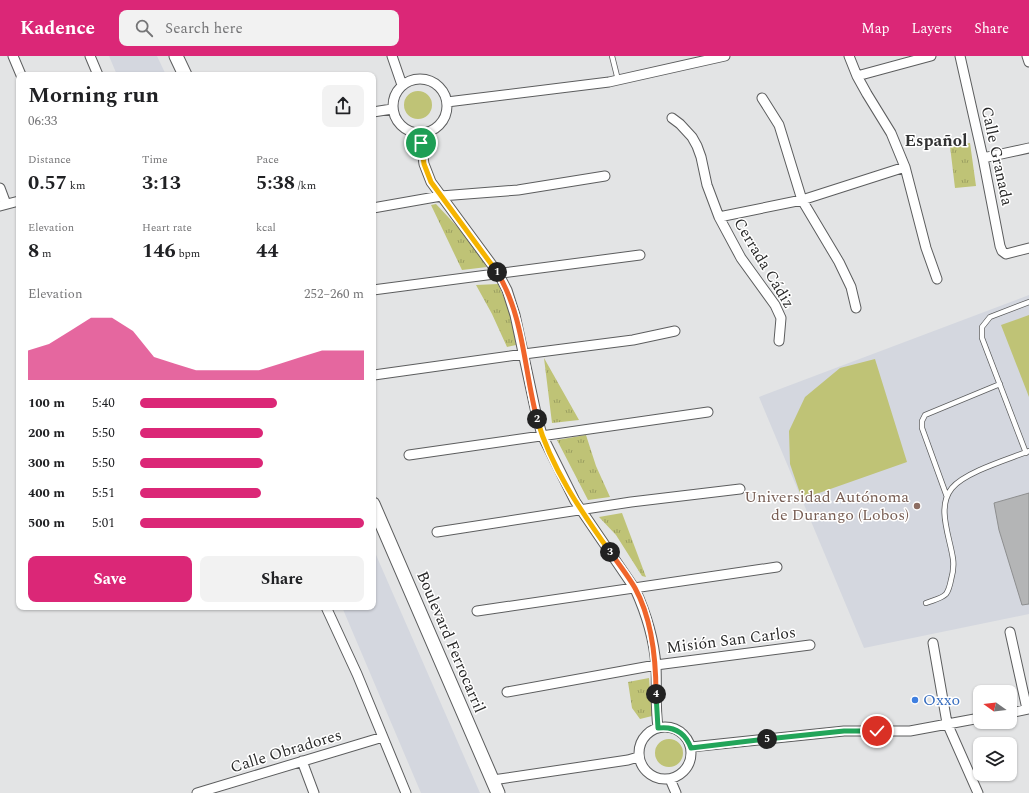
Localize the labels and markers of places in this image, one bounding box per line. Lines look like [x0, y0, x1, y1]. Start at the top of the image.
pin [404, 126, 438, 160]
pin: 1 [487, 262, 507, 282]
pin: 2 [527, 409, 547, 429]
place label: Universidad Autónoma de Durango (Lobos) [744, 485, 909, 527]
marker: Universidad Autónoma de Durango (Lobos) [912, 501, 922, 511]
pin: 3 [600, 542, 620, 562]
pin: 4 [646, 684, 666, 704]
place label: Oxxo [923, 688, 960, 712]
marker: Oxxo [910, 695, 920, 705]
pin [860, 714, 894, 748]
pin: 5 [757, 729, 777, 749]

